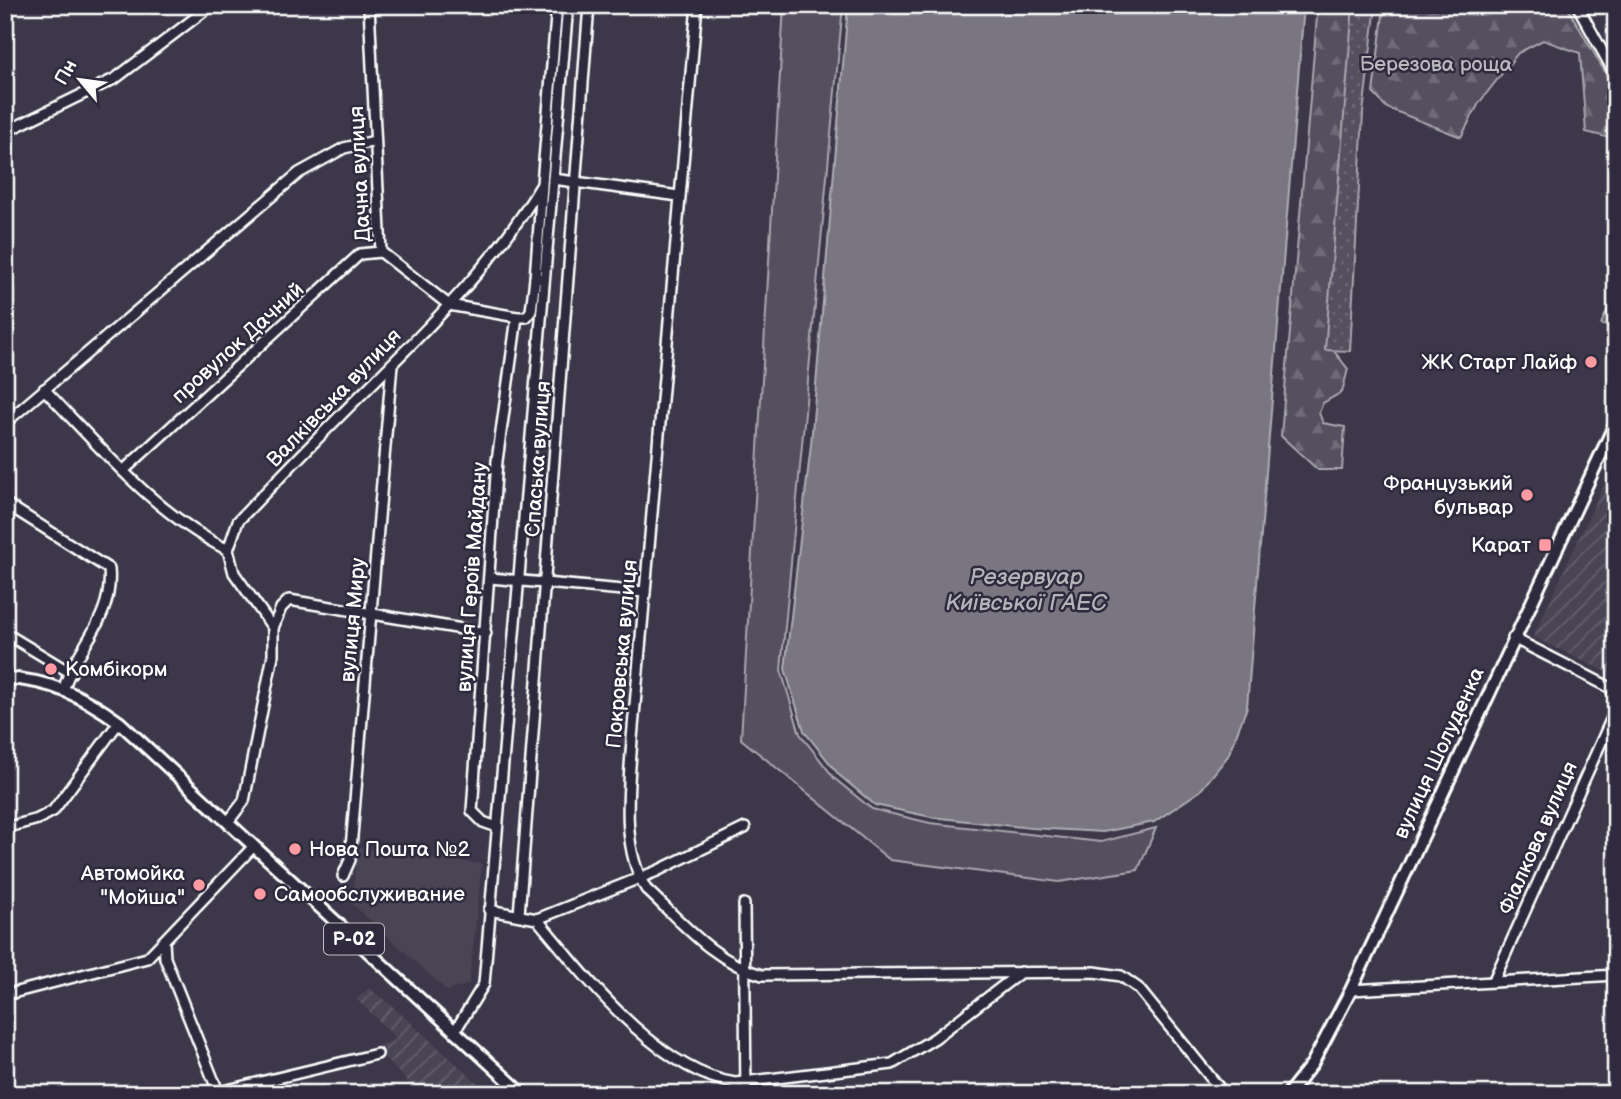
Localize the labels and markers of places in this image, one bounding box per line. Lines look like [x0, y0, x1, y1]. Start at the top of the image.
place label: ЖК Старт Лайф [1421, 350, 1577, 375]
marker: ЖК Старт Лайф [1583, 354, 1599, 370]
place label: Французький бульвар [1383, 471, 1513, 520]
marker: Французький бульвар [1519, 487, 1535, 503]
place label: Карат [1471, 533, 1531, 558]
marker: Карат [1537, 537, 1553, 553]
place label: Комбікорм [65, 657, 167, 682]
marker: Комбікорм [43, 661, 59, 677]
place label: Нова Пошта №2 [309, 837, 470, 862]
marker: Нова Пошта №2 [287, 841, 303, 857]
place label: Автомойка "Мойша" [80, 861, 186, 910]
marker: Автомойка "Мойша" [191, 877, 207, 893]
place label: Самообслуживание [274, 882, 465, 907]
marker: Самообслуживание [252, 886, 268, 902]

